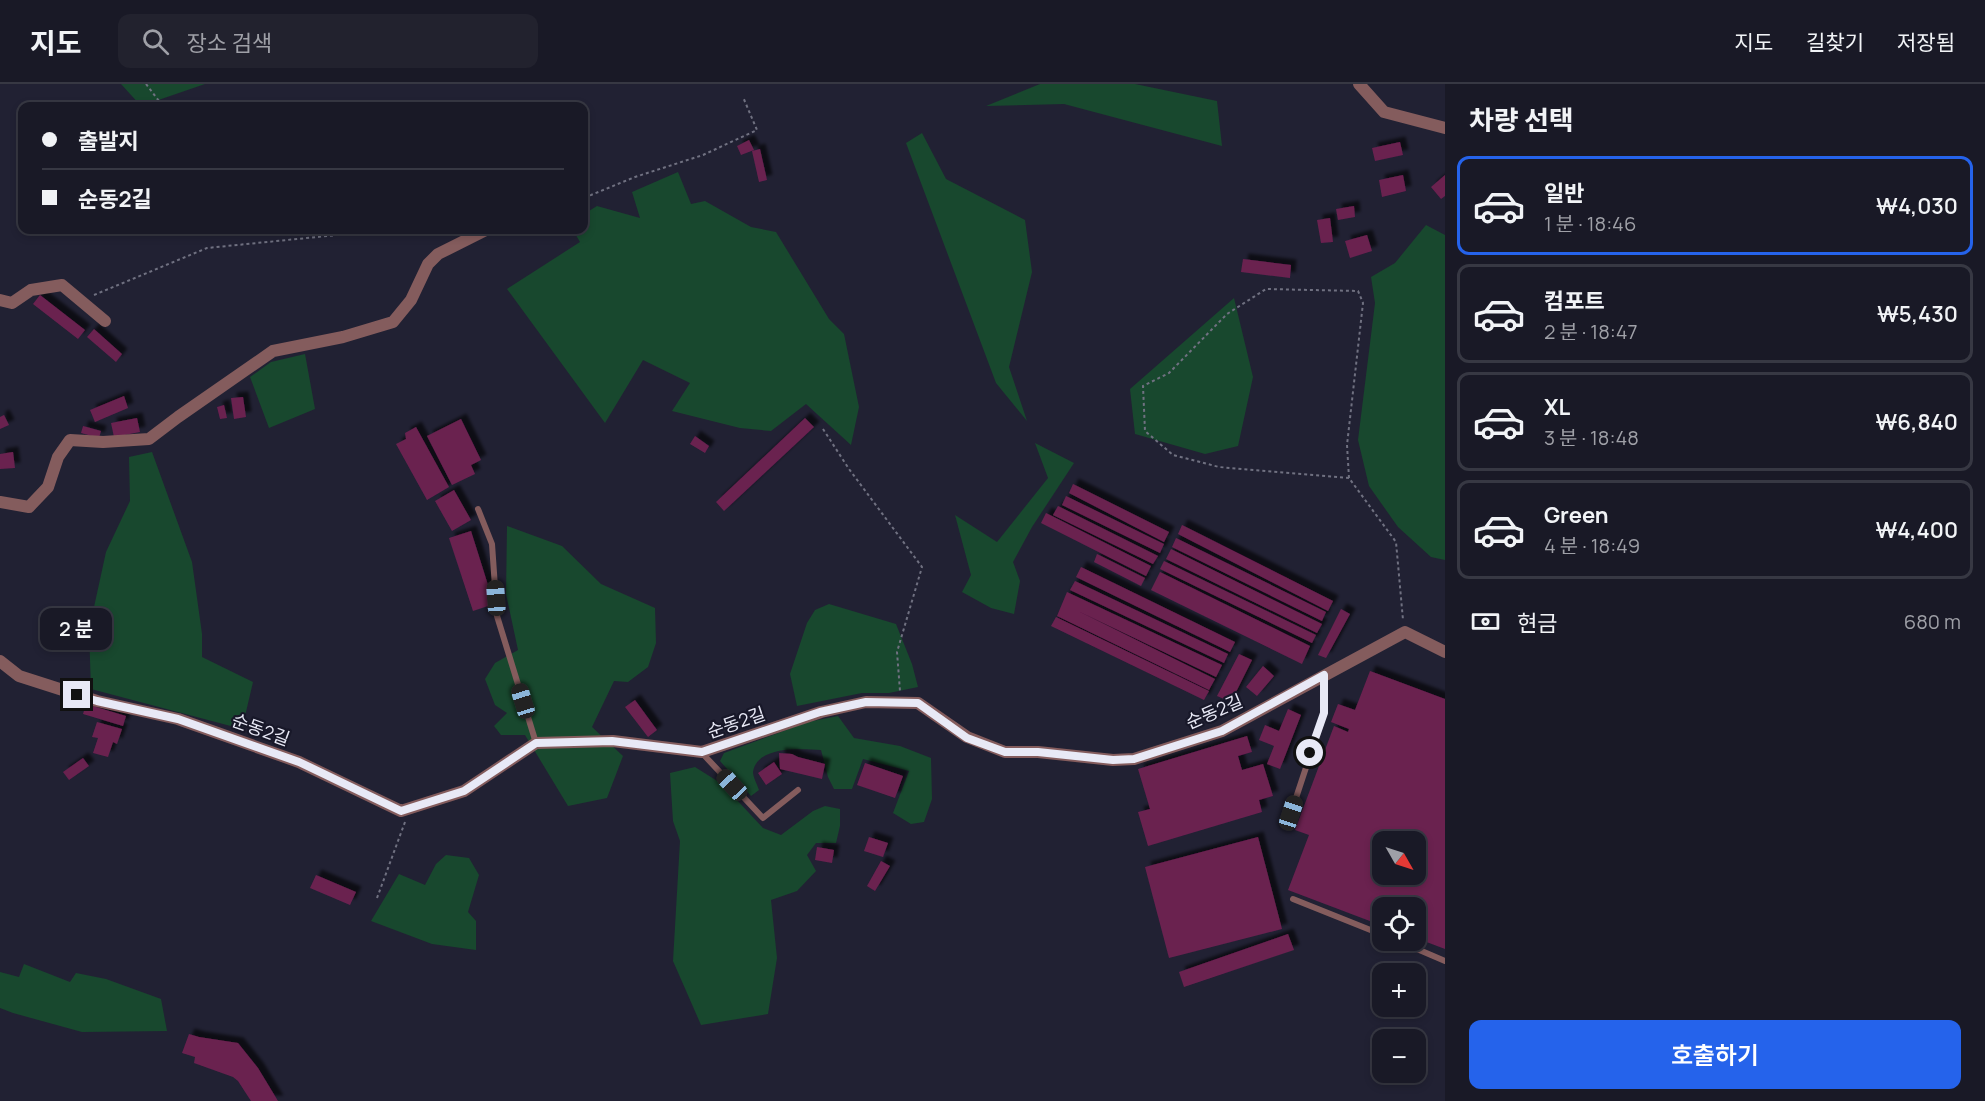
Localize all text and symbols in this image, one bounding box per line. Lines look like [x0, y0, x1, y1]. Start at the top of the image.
search box [118, 14, 538, 68]
text: 지도 [30, 23, 82, 61]
icon: search [139, 25, 172, 58]
text: 장소 검색 [187, 28, 272, 58]
text: 지도 [1734, 28, 1773, 56]
text: 길찾기 [1806, 28, 1864, 56]
text: 저장됨 [1897, 28, 1955, 56]
text: 차량 선택 [1469, 101, 1574, 138]
text: 출발지 [78, 126, 139, 156]
text: 일반 [1544, 178, 1584, 208]
icon: car [1472, 179, 1526, 233]
text: 순동2길 [78, 184, 152, 214]
text: ₩4,030 [1876, 191, 1958, 221]
text: 1 분 · 18:46 [1544, 210, 1636, 237]
text: 컴포트 [1544, 286, 1605, 316]
icon: car [1472, 287, 1526, 341]
text: ₩5,430 [1877, 299, 1958, 329]
text: 2 분 · 18:47 [1544, 318, 1638, 345]
text: XL [1544, 392, 1570, 422]
icon: car [1472, 395, 1526, 449]
text: ₩6,840 [1875, 407, 1958, 437]
text: 3 분 · 18:48 [1544, 424, 1639, 451]
text: Green [1544, 500, 1609, 530]
icon: car [1472, 503, 1526, 557]
text: ₩4,400 [1875, 515, 1958, 545]
text: 4 분 · 18:49 [1544, 532, 1640, 559]
car [486, 579, 506, 617]
icon: cash [1469, 605, 1502, 638]
callout: 2 분 [41, 608, 113, 650]
text: 현금 [1517, 608, 1557, 638]
text: 680 m [1904, 608, 1961, 635]
text: 2 분 [59, 615, 93, 642]
route end [63, 681, 90, 708]
car [509, 681, 537, 721]
street label: 순동2길 [1182, 688, 1246, 734]
street label: 순동2길 [704, 701, 768, 743]
street label: 순동2길 [229, 707, 293, 751]
route start [1296, 739, 1323, 766]
car [713, 766, 751, 804]
car [1277, 793, 1305, 833]
north arrow [1372, 831, 1426, 885]
map controls [1372, 831, 1426, 1083]
button: locate [1372, 897, 1426, 951]
button: + [1372, 963, 1426, 1017]
button: 호출하기 [1469, 1020, 1961, 1089]
button: − [1372, 1029, 1426, 1083]

